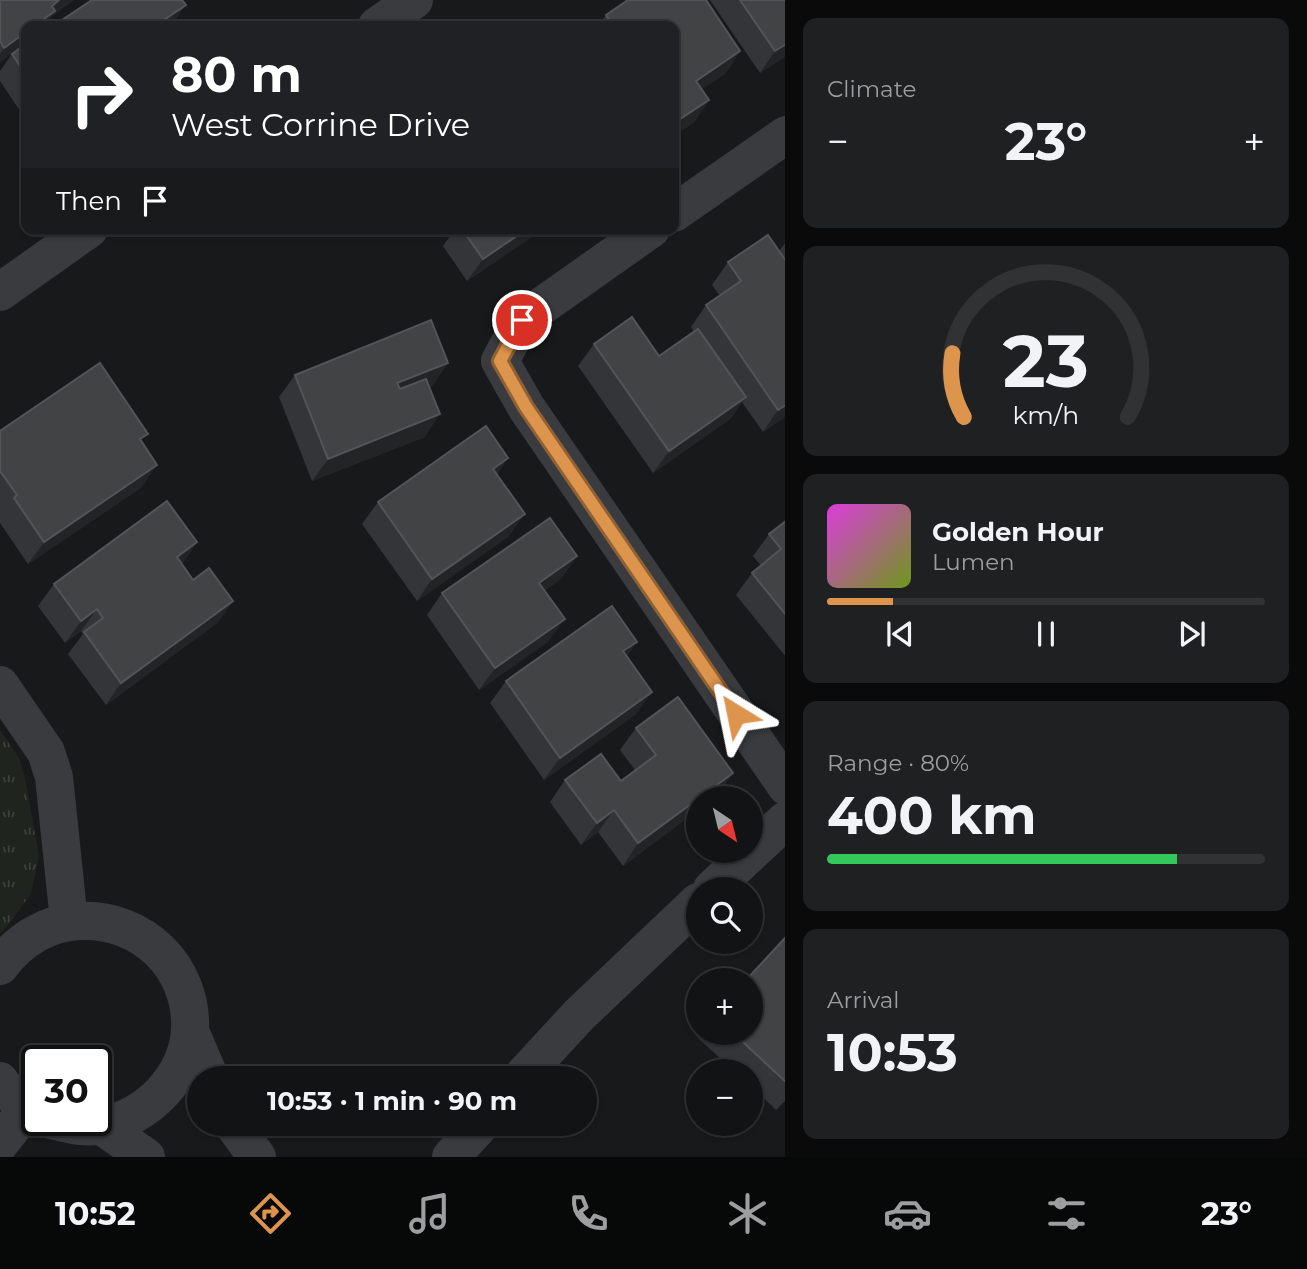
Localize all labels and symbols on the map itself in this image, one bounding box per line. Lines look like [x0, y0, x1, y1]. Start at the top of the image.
pin [492, 290, 552, 350]
position arrow [699, 677, 773, 751]
north arrow [686, 786, 763, 863]
speed limit sign: 30 [21, 1045, 112, 1136]

